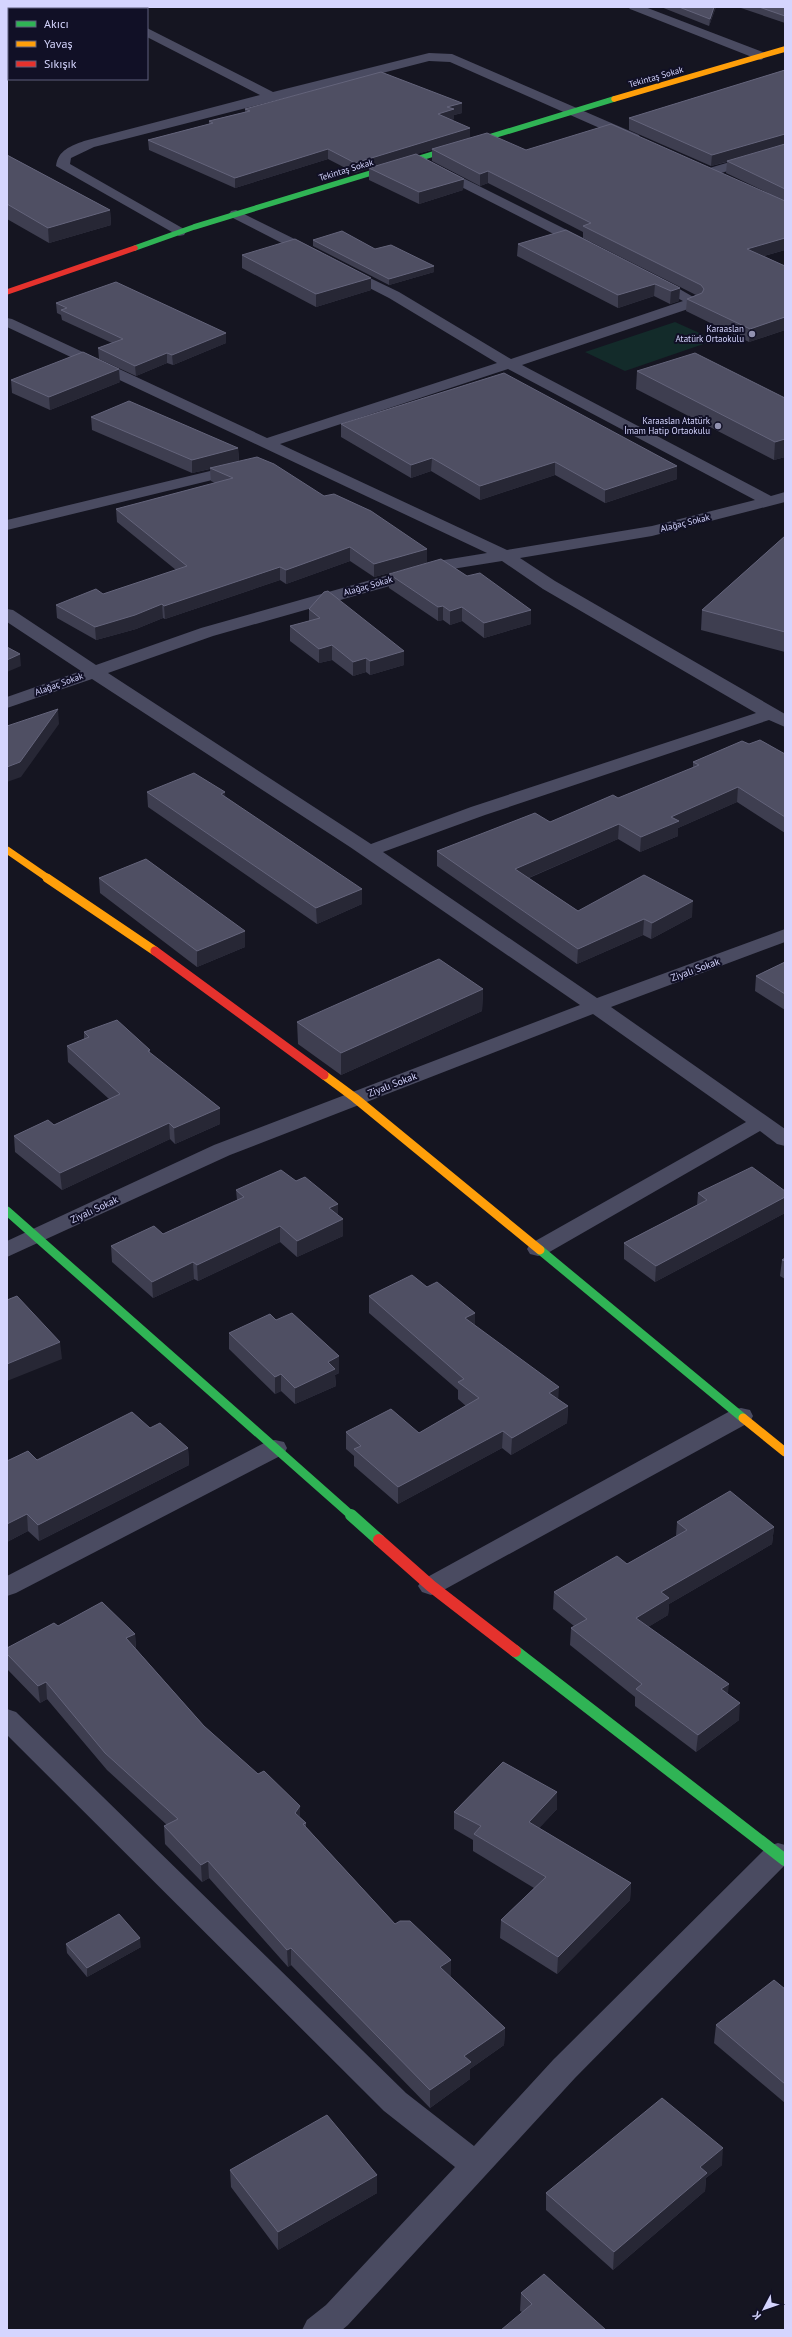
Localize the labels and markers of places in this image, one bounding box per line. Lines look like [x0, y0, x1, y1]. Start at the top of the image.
place label: Karaaslan Atatürk Ortaokulu [675, 323, 744, 344]
marker: Karaaslan Atatürk Ortaokulu [747, 329, 757, 339]
place label: Karaaslan Atatürk İmam Hatip Ortaokulu [624, 415, 711, 436]
marker: Karaaslan Atatürk İmam Hatip Ortaokulu [713, 421, 723, 431]

